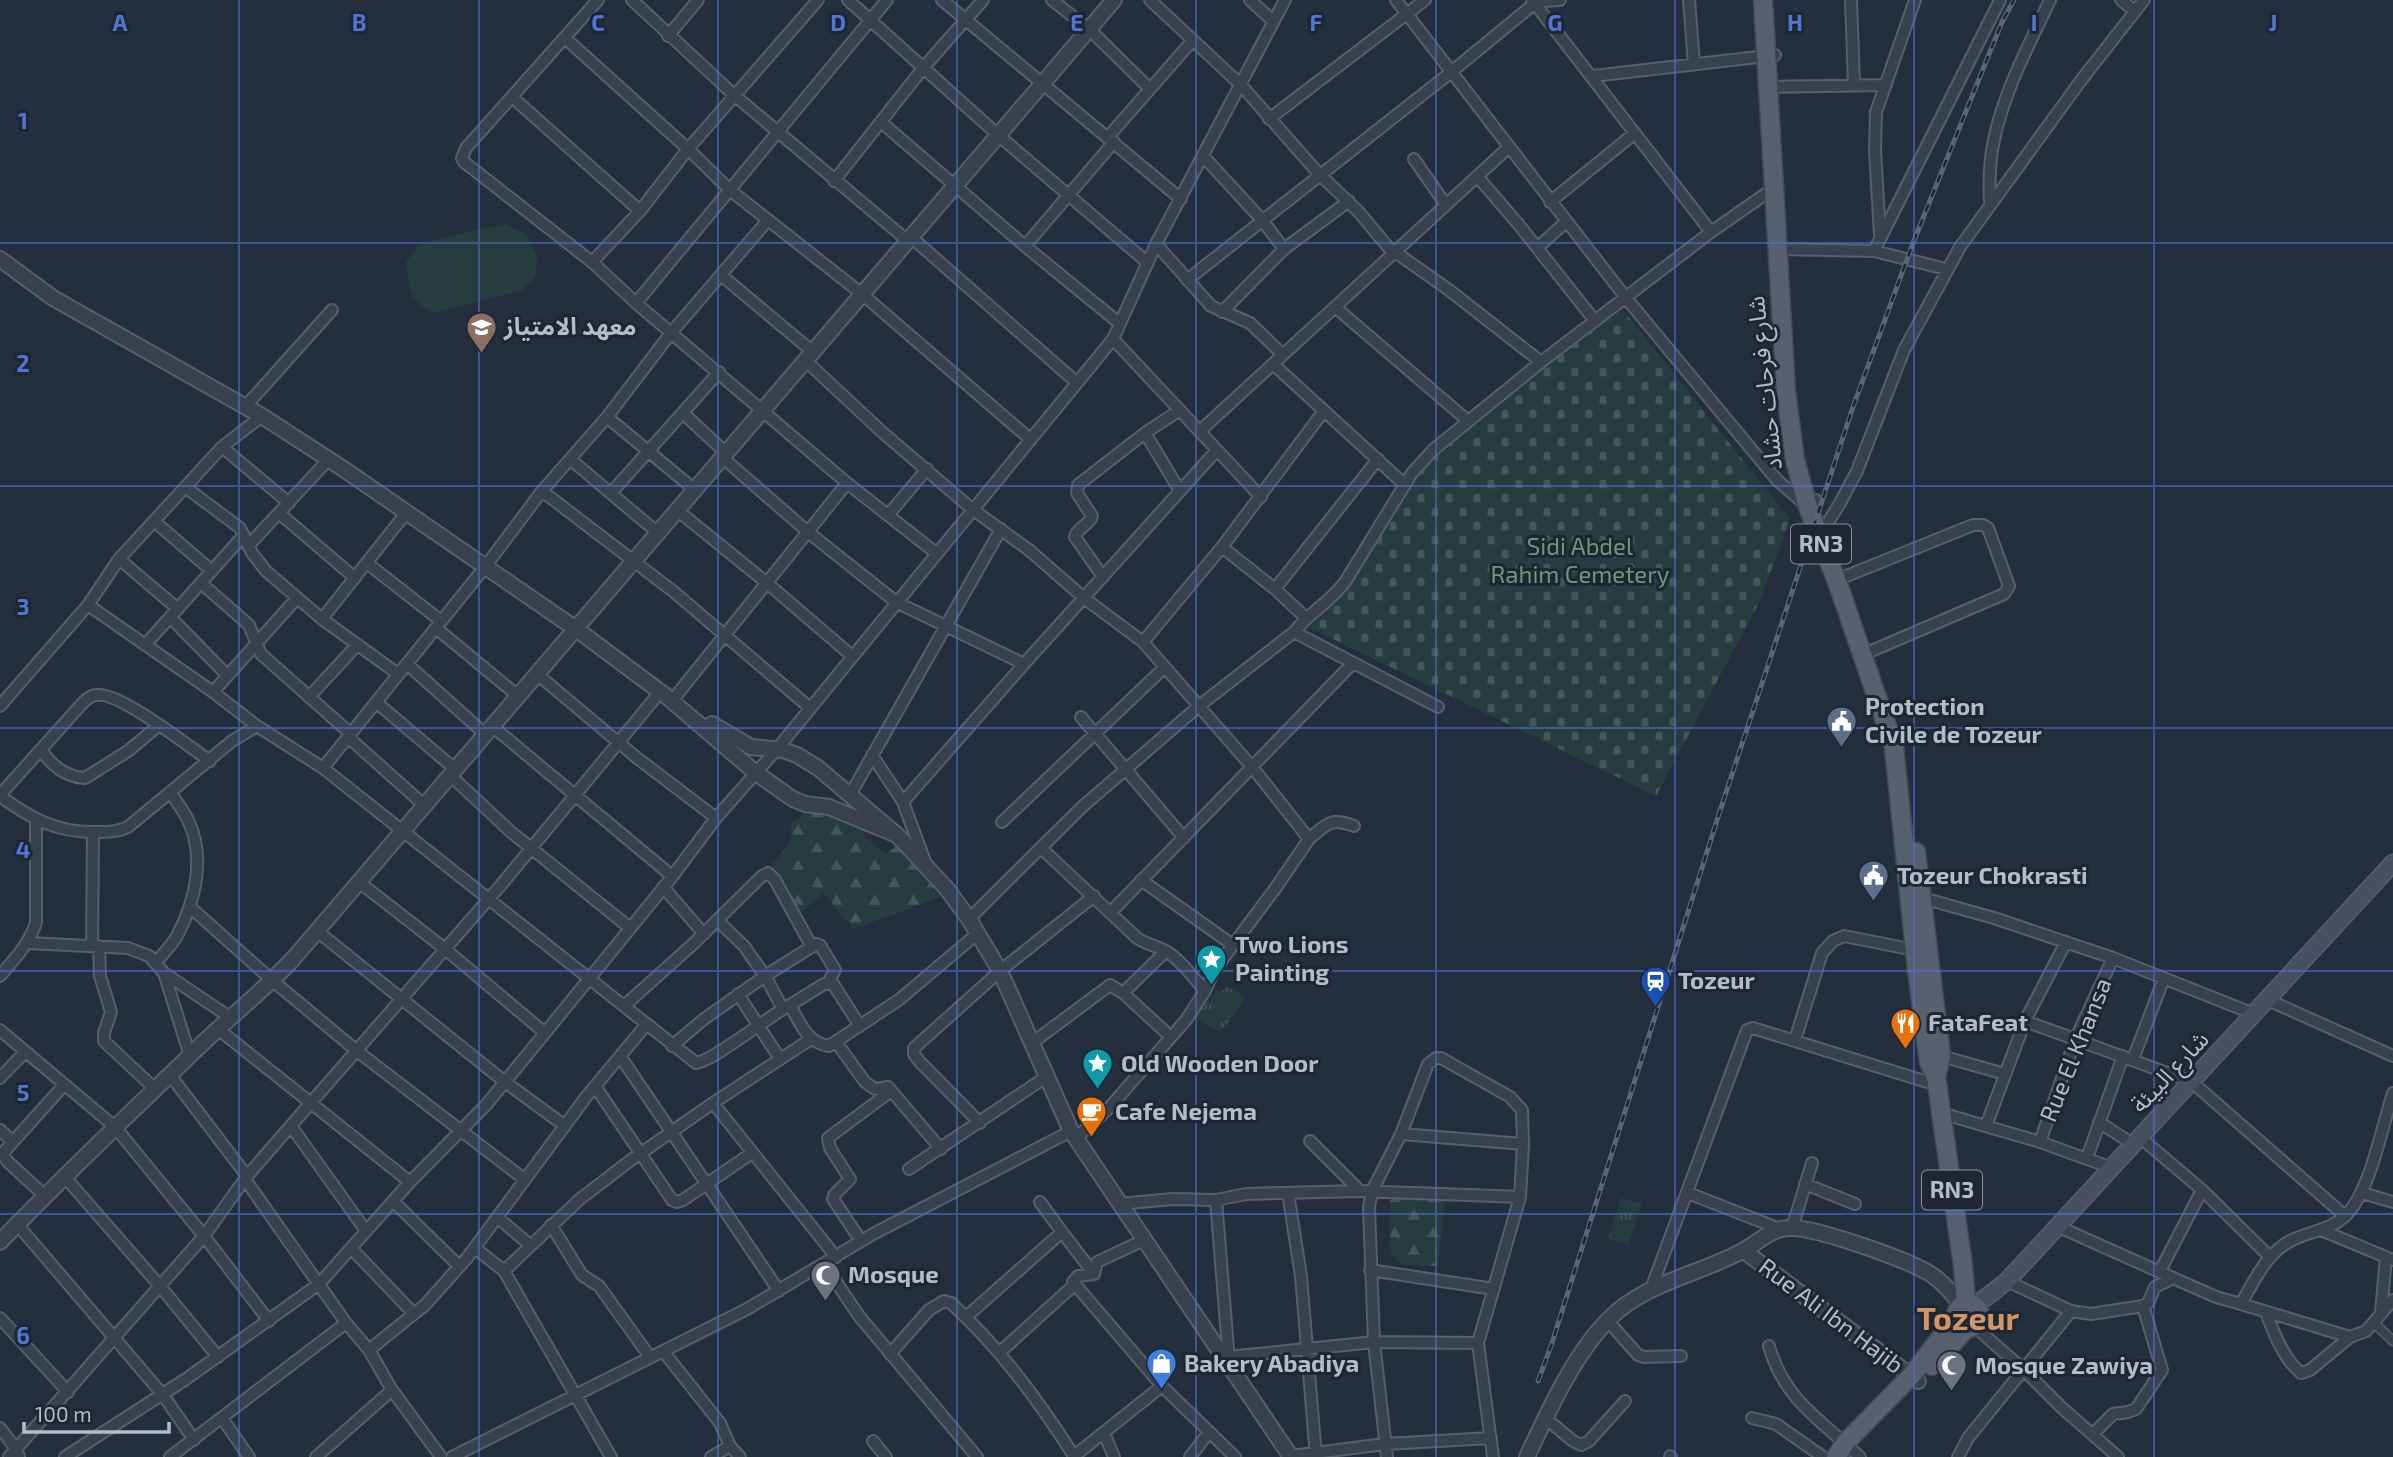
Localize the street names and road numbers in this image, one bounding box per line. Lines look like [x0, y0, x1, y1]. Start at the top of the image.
street label: شارع فرحات حشاد [1740, 294, 1791, 472]
road number: RN3 [1791, 524, 1851, 564]
street label: Rue El Khansa [2033, 973, 2117, 1126]
street label: شارع البيئة [2124, 1024, 2217, 1121]
road number: RN3 [1922, 1170, 1982, 1210]
street label: Rue Ali Ibn Hajib [1754, 1251, 1910, 1379]

